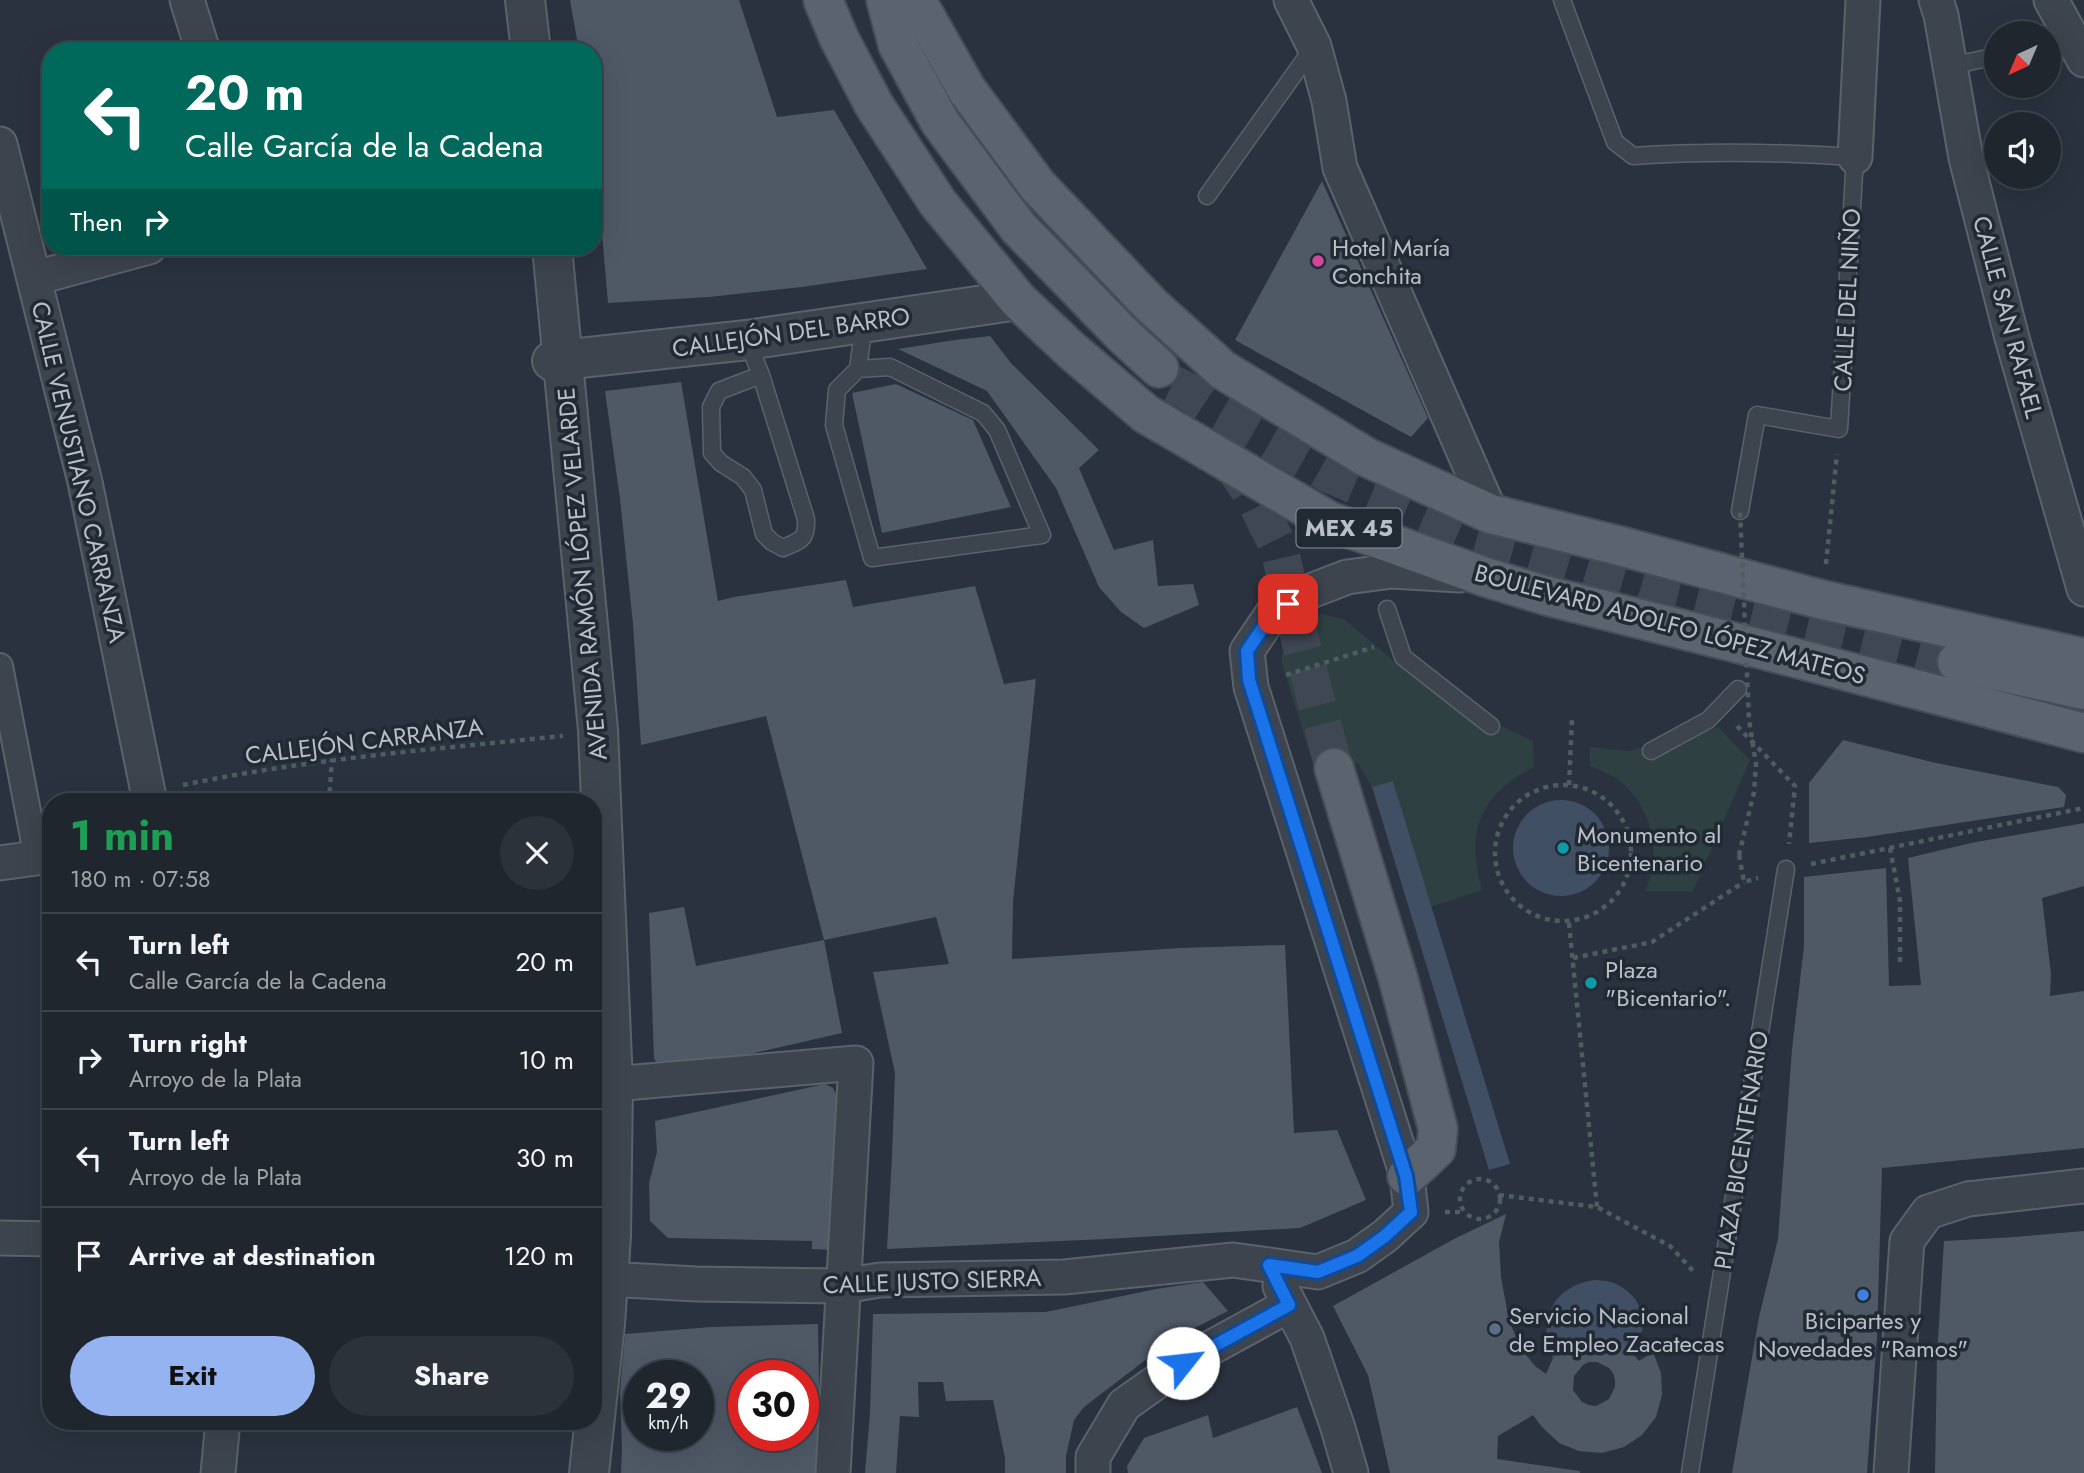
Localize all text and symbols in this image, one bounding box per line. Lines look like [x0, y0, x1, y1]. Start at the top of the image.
north arrow [1984, 21, 2062, 98]
map controls [1984, 21, 2061, 189]
text: 20 m [185, 58, 304, 128]
icon: left [70, 70, 161, 161]
button: sound [1984, 112, 2061, 189]
text: Calle García de la Cadena [185, 123, 543, 169]
text: Then [70, 203, 123, 241]
icon: right [137, 203, 175, 241]
street label: CALLE DEL NIÑO [1825, 207, 1869, 393]
street label: CALLE SAN RAFAEL [1964, 212, 2052, 422]
place label: Hotel María Conchita [1332, 230, 1450, 293]
marker: Hotel María Conchita [1310, 253, 1326, 269]
street label: CALLE VENUSTIANO CARRANZA [23, 298, 135, 646]
street label: CALLEJÓN DEL BARRO [670, 298, 912, 366]
street label: AVENIDA RAMÓN LÓPEZ VELARDE [548, 386, 616, 762]
road number: MEX 45 [1296, 508, 1402, 548]
street label: BOULEVARD ADOLFO LÓPEZ MATEOS [1471, 555, 1869, 693]
pin [1258, 574, 1318, 634]
icon: arrive [1269, 585, 1307, 623]
street label: CALLEJÓN CARRANZA [243, 709, 485, 773]
text: 1 min [70, 805, 174, 866]
button: close [500, 816, 574, 890]
place label: Monumento al Bicentenario [1577, 817, 1722, 880]
marker: Monumento al Bicentenario [1555, 840, 1571, 856]
text: 180 m · 07:58 [70, 862, 211, 896]
text: Turn left [129, 926, 229, 964]
icon: left [70, 943, 108, 981]
text: 20 m [516, 943, 574, 981]
place label: Plaza "Bicentario". [1605, 952, 1731, 1015]
text: Calle García de la Cadena [129, 964, 387, 998]
marker: Plaza "Bicentario". [1583, 975, 1599, 991]
text: Turn right [129, 1024, 247, 1062]
street label: PLAZA BICENTENARIO [1705, 1028, 1777, 1272]
icon: right [70, 1041, 108, 1079]
text: 10 m [519, 1041, 574, 1079]
text: Arroyo de la Plata [129, 1062, 302, 1096]
text: Turn left [129, 1122, 229, 1160]
icon: left [70, 1139, 108, 1177]
text: 30 m [516, 1139, 574, 1177]
text: Arroyo de la Plata [129, 1160, 302, 1194]
icon: arrive [70, 1237, 108, 1275]
text: Arrive at destination [129, 1237, 376, 1275]
text: 120 m [504, 1237, 574, 1275]
street label: CALLE JUSTO SIERRA [822, 1260, 1042, 1302]
marker: Bicipartes y Novedades "Ramos" [1855, 1287, 1871, 1303]
place label: Servicio Nacional de Empleo Zacatecas [1509, 1298, 1724, 1361]
place label: Bicipartes y Novedades "Ramos" [1758, 1303, 1968, 1366]
marker: Servicio Nacional de Empleo Zacatecas [1487, 1321, 1503, 1337]
position arrow [1146, 1326, 1220, 1400]
button: Exit [70, 1336, 315, 1416]
button: Share [329, 1336, 574, 1416]
speed limit sign: 30 [728, 1360, 819, 1451]
text: 29 [645, 1371, 692, 1421]
text: km/h [648, 1410, 689, 1436]

